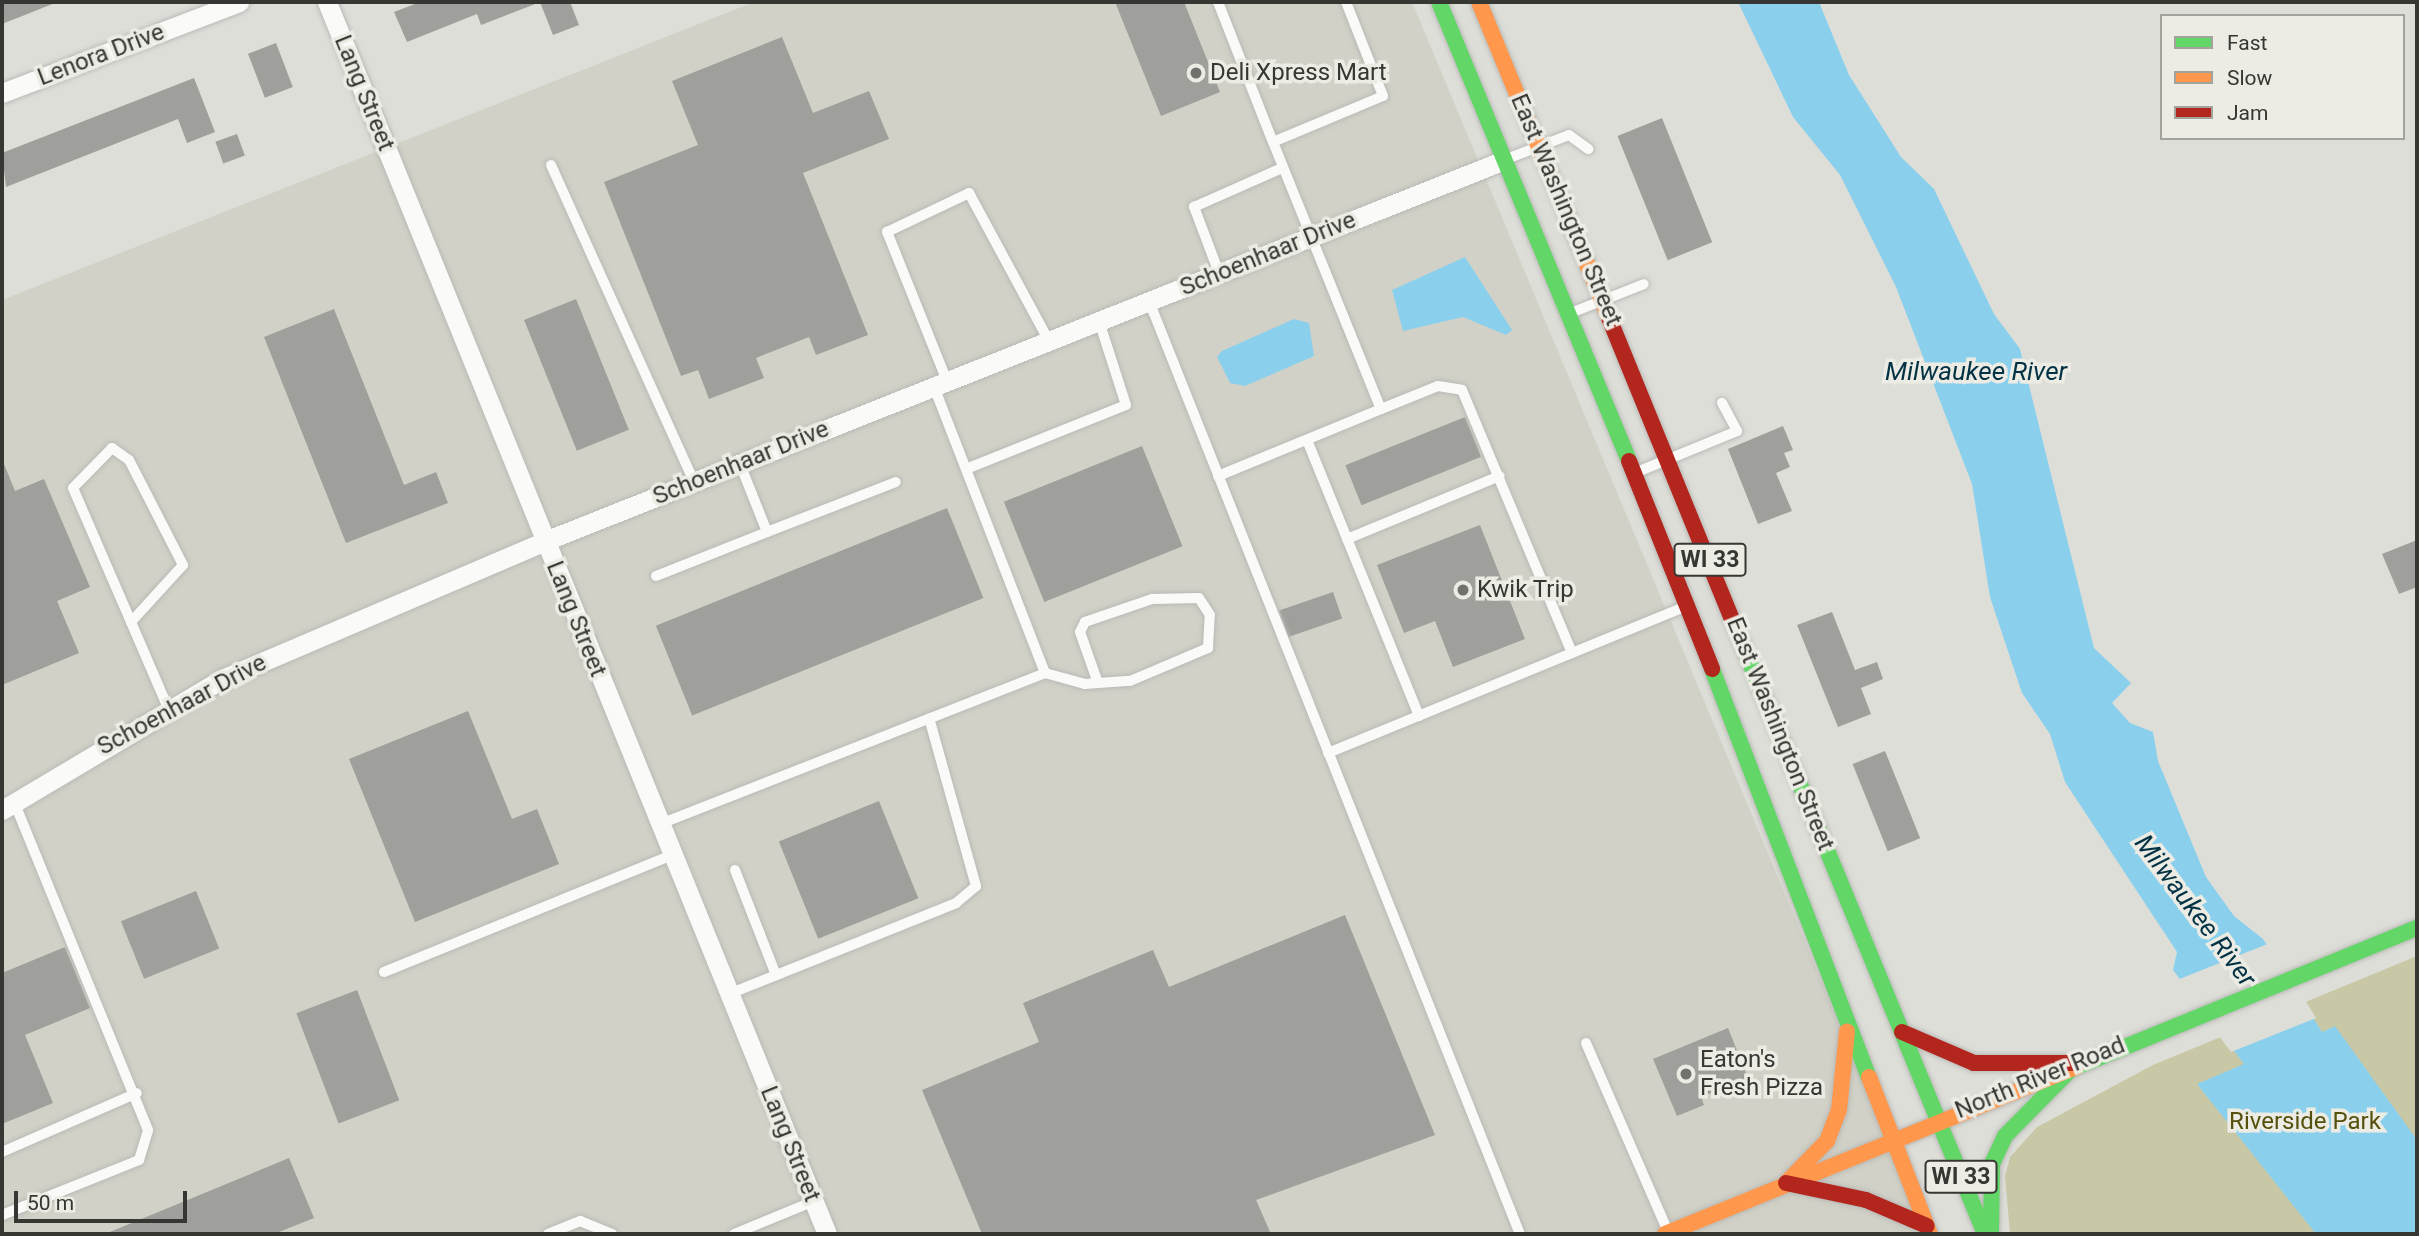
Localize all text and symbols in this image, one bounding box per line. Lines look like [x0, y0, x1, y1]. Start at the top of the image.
legend [2160, 14, 2405, 140]
street label: Lenora Drive [34, 18, 168, 92]
street label: Lang Street [328, 31, 400, 155]
text: Fast [2227, 31, 2267, 55]
place label: Deli Xpress Mart [1210, 59, 1387, 87]
marker: Deli Xpress Mart [1188, 65, 1204, 81]
text: Slow [2227, 66, 2272, 90]
street label: East Washington Street [1504, 90, 1628, 330]
text: Jam [2227, 101, 2268, 125]
street label: Schoenhaar Drive [1176, 206, 1360, 302]
water label: Milwaukee River [1885, 356, 2067, 388]
street label: Schoenhaar Drive [649, 415, 833, 511]
road number: WI 33 [1673, 540, 1747, 580]
street label: Lang Street [540, 557, 612, 681]
place label: Kwik Trip [1477, 576, 1574, 604]
marker: Kwik Trip [1455, 582, 1471, 598]
street label: East Washington Street [1720, 613, 1840, 855]
street label: Schoenhaar Drive [93, 648, 271, 762]
water label: Milwaukee River [2128, 829, 2262, 993]
street label: North River Road [1951, 1031, 2129, 1125]
place label: Eaton's Fresh Pizza [1700, 1046, 1823, 1102]
marker: Eaton's Fresh Pizza [1678, 1066, 1694, 1082]
street label: Lang Street [754, 1082, 826, 1206]
park label: Riverside Park [2229, 1108, 2381, 1136]
road number: WI 33 [1924, 1158, 1998, 1196]
scale bar [18, 1176, 191, 1220]
text: 50 m [27, 1191, 74, 1215]

